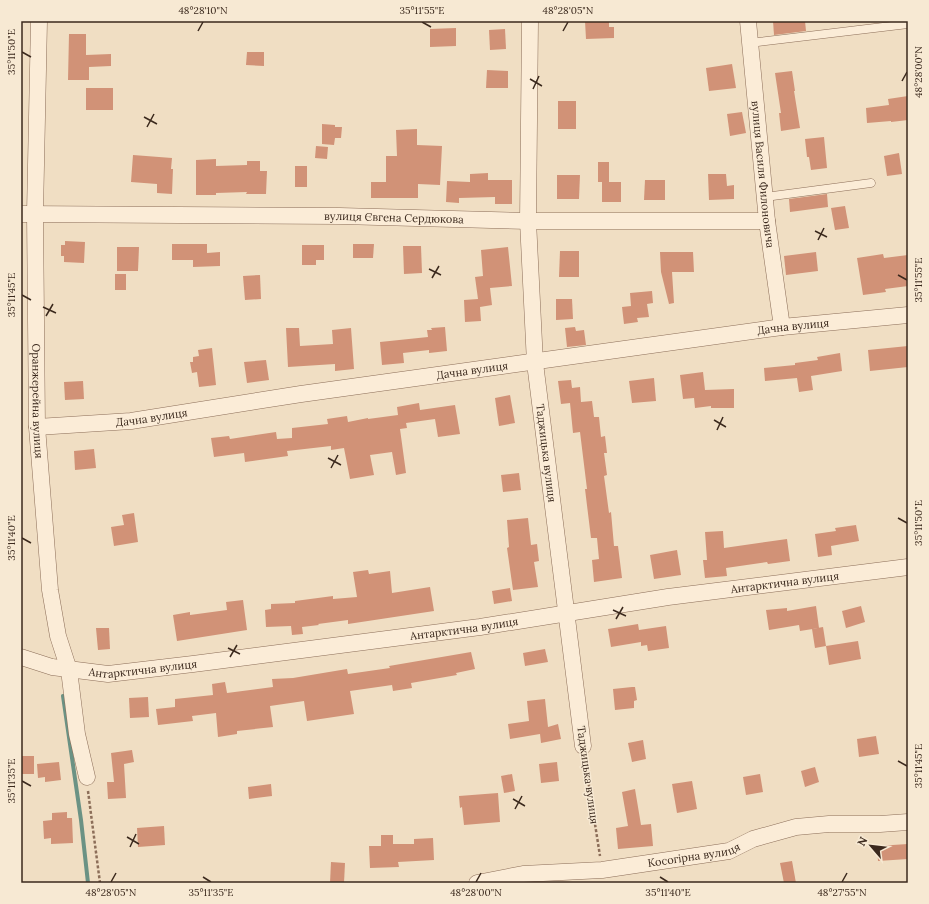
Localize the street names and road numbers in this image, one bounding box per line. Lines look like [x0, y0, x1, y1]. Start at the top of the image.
street label: вулиця Василя Филоновича [749, 100, 778, 249]
street label: вулиця Євгена Сердюкова [324, 209, 464, 226]
street label: Дачна вулиця [756, 316, 830, 337]
street label: Оранжерейна вулиця [29, 343, 46, 459]
street label: Дачна вулиця [435, 358, 509, 382]
street label: Таджицька вулиця [533, 403, 559, 503]
street label: Дачна вулиця [115, 405, 189, 429]
street label: Антарктична вулиця [729, 569, 840, 596]
street label: Антарктична вулиця [408, 614, 519, 643]
street label: Антарктична вулиця [87, 657, 198, 681]
street label: Таджицька вулиця [574, 725, 602, 825]
street label: Косогірна вулиця [647, 840, 742, 870]

